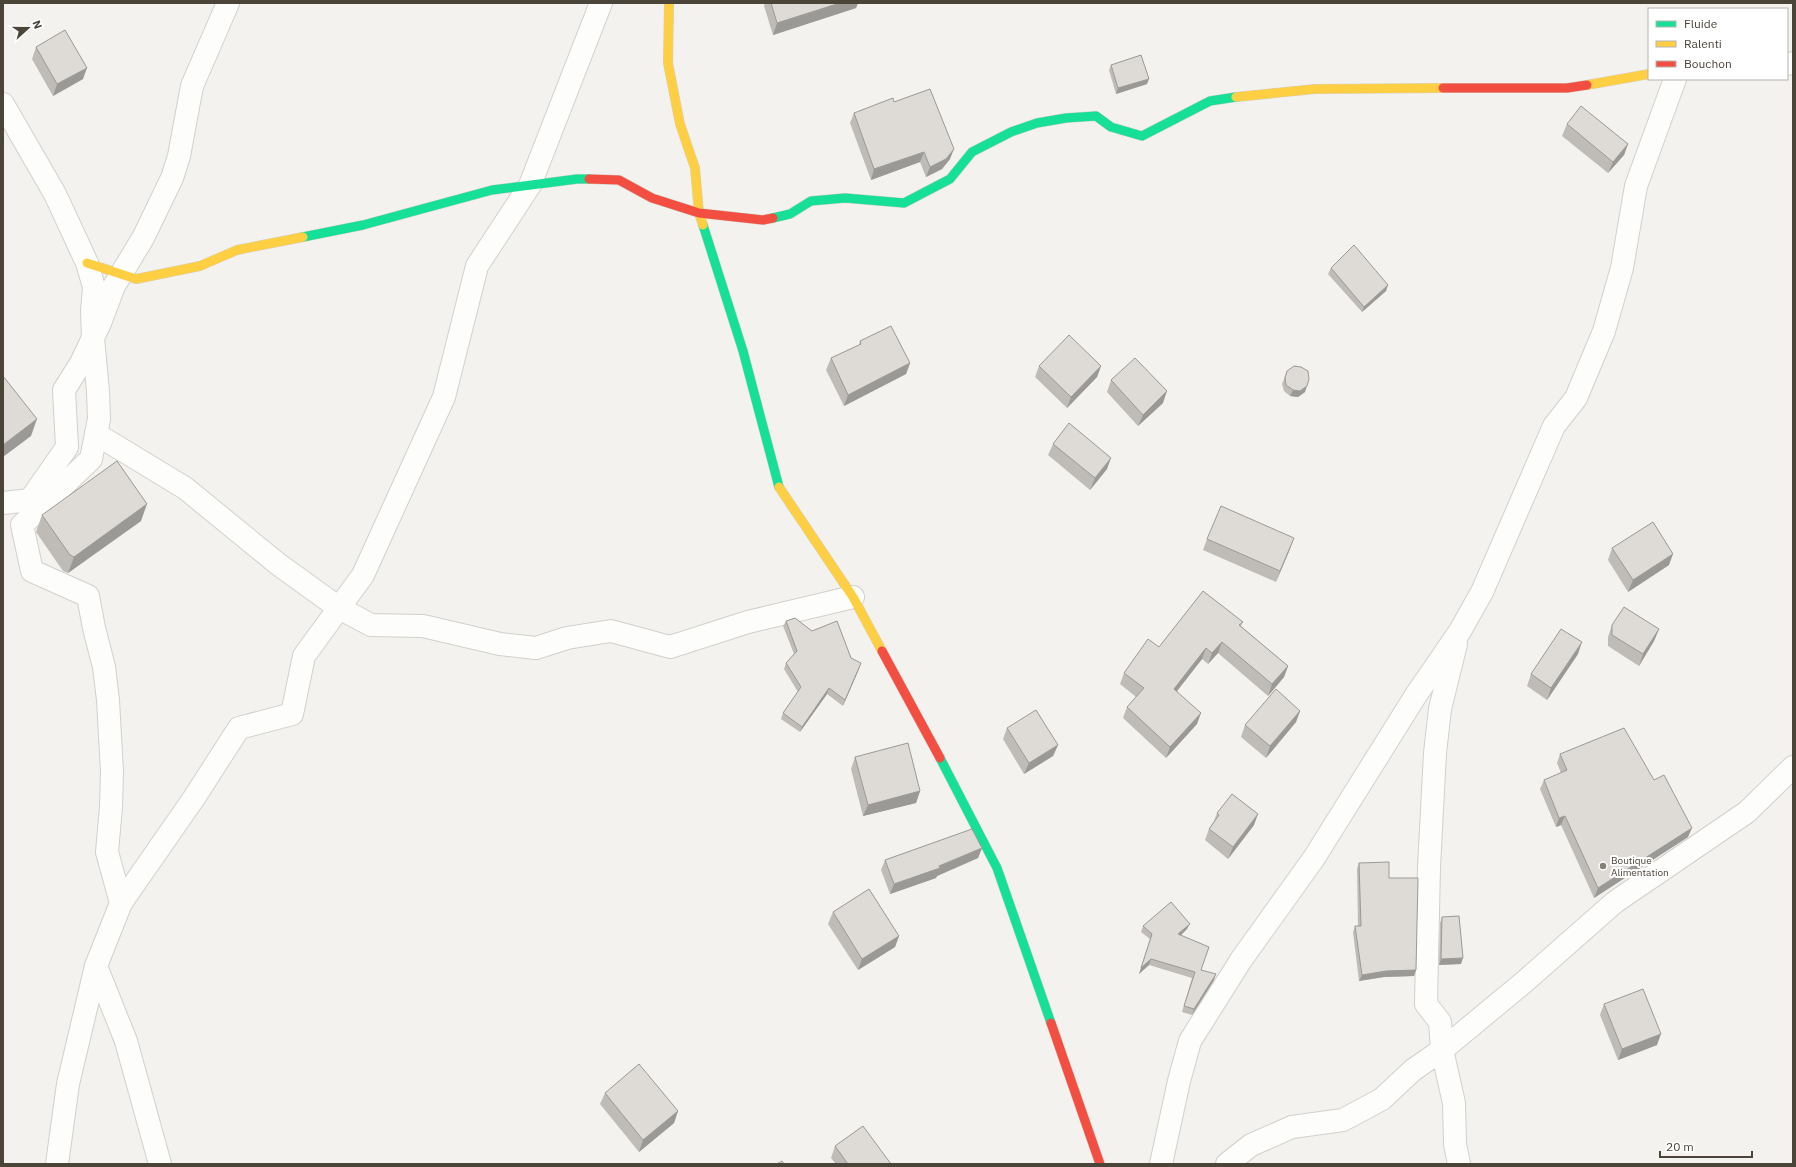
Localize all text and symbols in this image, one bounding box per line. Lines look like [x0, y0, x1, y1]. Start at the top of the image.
north arrow [8, 8, 48, 48]
legend [1648, 8, 1788, 80]
text: Fluide [1684, 16, 1718, 31]
text: N [29, 18, 45, 31]
text: Ralenti [1684, 36, 1722, 51]
text: Bouchon [1684, 56, 1732, 71]
place label: Boutique Alimentation [1611, 854, 1669, 879]
marker: Boutique Alimentation [1598, 861, 1608, 871]
scale bar [1660, 1133, 1752, 1159]
text: 20 m [1666, 1139, 1694, 1154]

